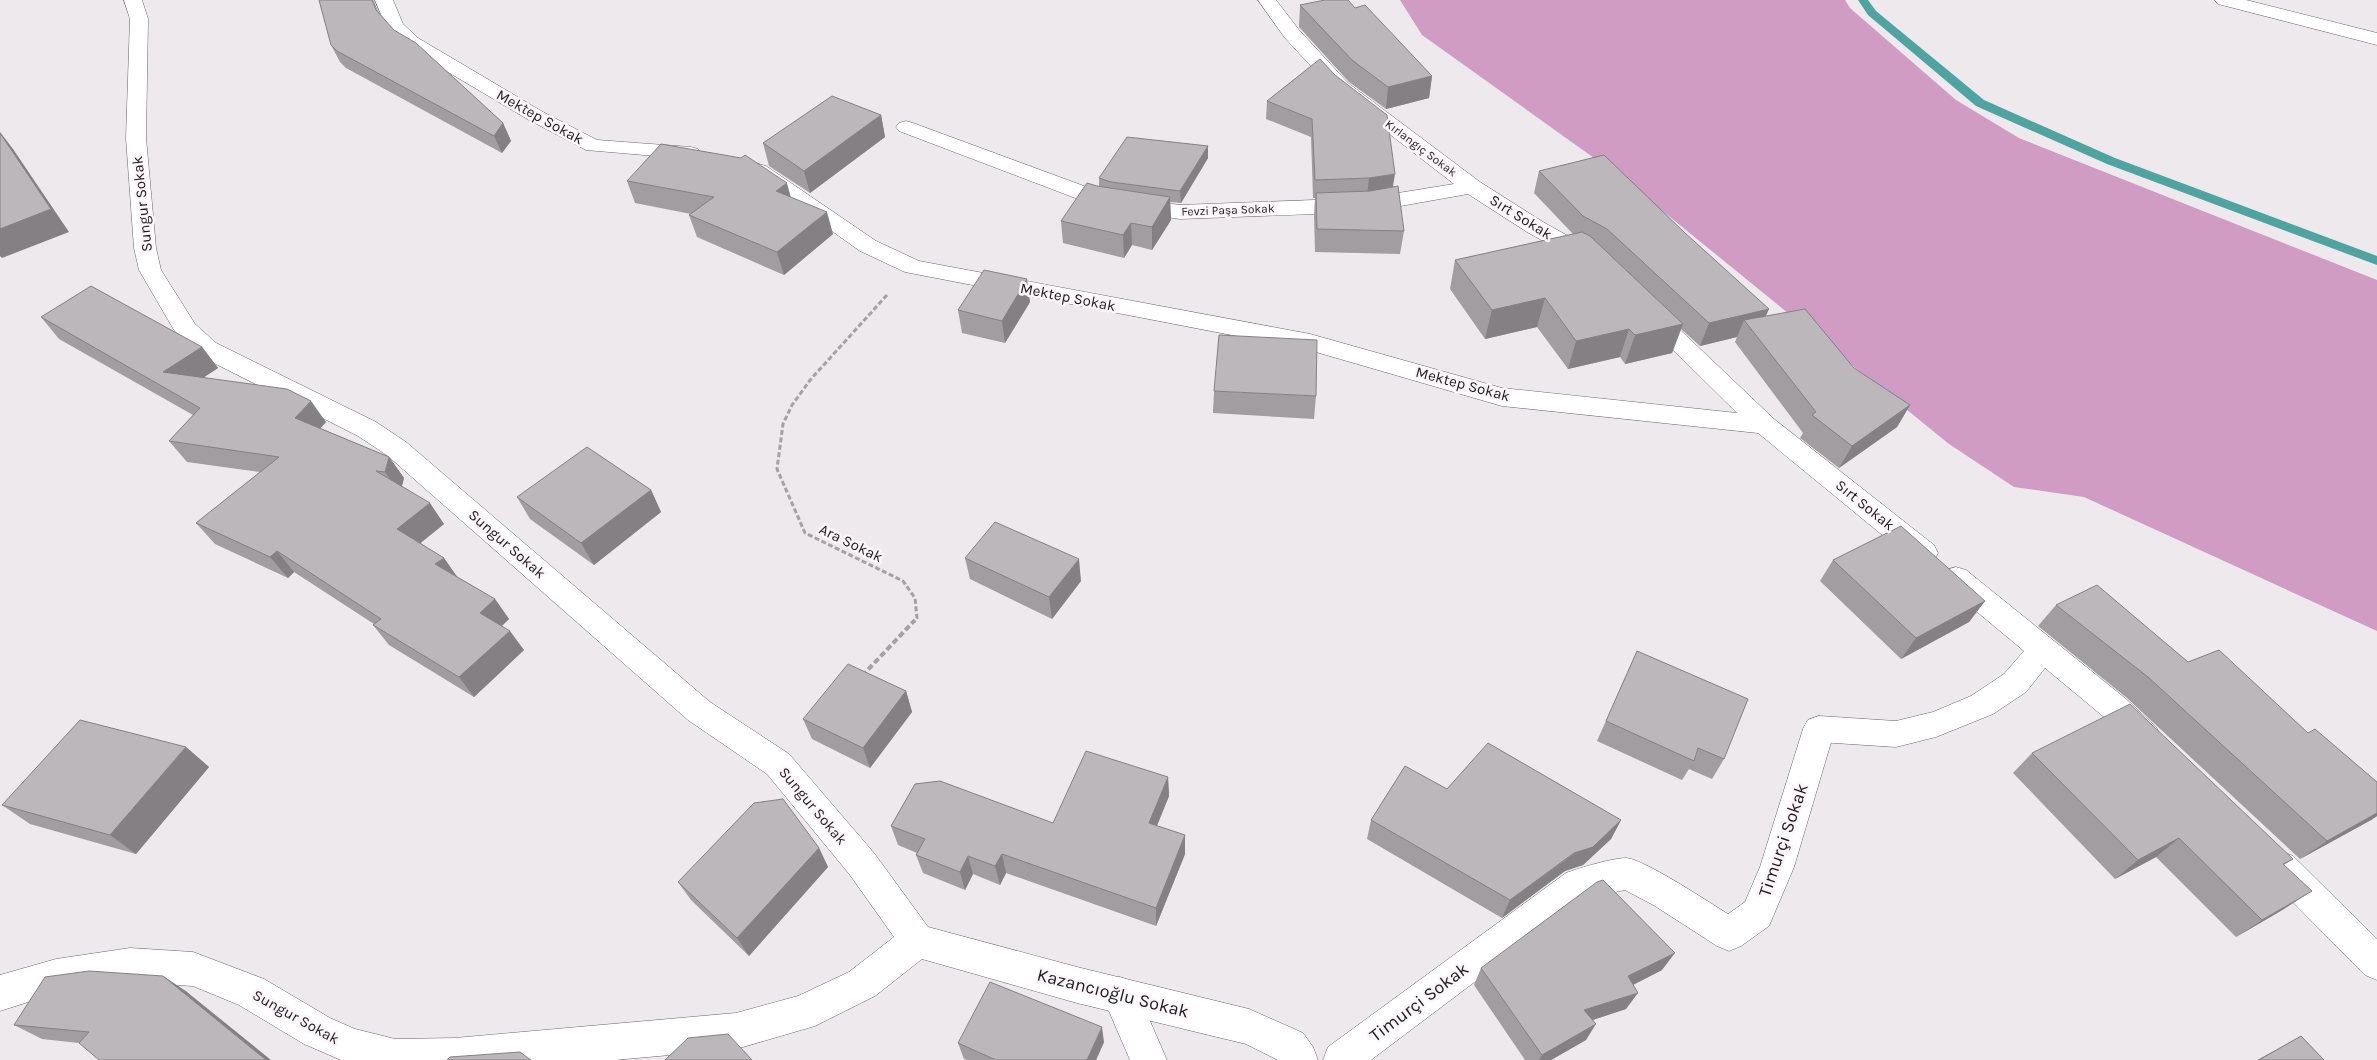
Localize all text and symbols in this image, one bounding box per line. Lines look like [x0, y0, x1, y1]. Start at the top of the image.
street label: Mektep Sokak [493, 86, 587, 148]
street label: Kırlangıç Sokak [1383, 117, 1460, 180]
street label: Sungur Sokak [128, 155, 156, 253]
street label: Sırt Sokak [1486, 191, 1556, 243]
street label: Fevzi Paşa Sokak [1181, 201, 1275, 219]
street label: Mektep Sokak [1019, 279, 1117, 315]
street label: Mektep Sokak [1414, 363, 1512, 405]
street label: Sırt Sokak [1832, 476, 1898, 534]
street label: Sungur Sokak [465, 506, 549, 582]
street label: Ara Sokak [816, 520, 886, 566]
street label: Sungur Sokak [775, 763, 851, 849]
street label: Timurçi Sokak [1753, 780, 1813, 900]
street label: Timurçi Sokak [1365, 958, 1473, 1046]
street label: Kazancıoğlu Sokak [1035, 963, 1191, 1023]
street label: Sungur Sokak [250, 986, 342, 1048]

